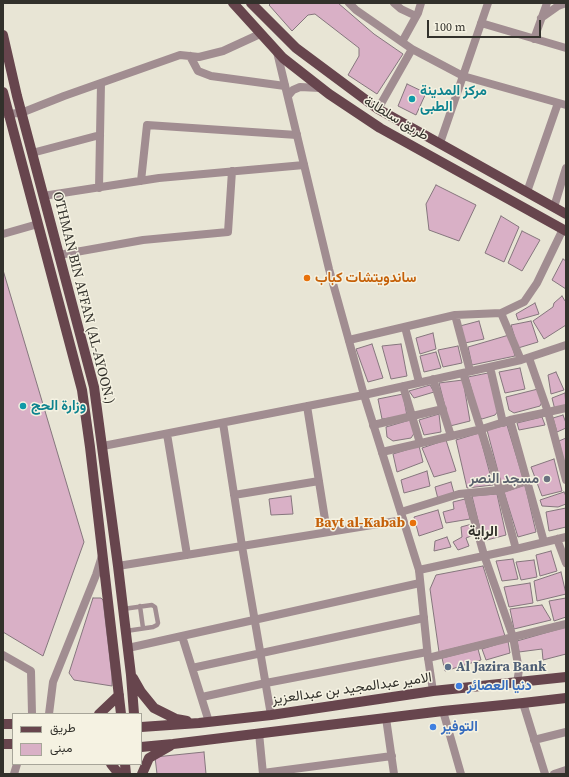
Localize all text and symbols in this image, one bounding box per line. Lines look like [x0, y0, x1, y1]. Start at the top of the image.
scale bar [429, 12, 543, 38]
text: 100 m [434, 19, 466, 35]
place label: مرکز المدینة الطبی [420, 83, 487, 116]
street label: طريق سلطانة [360, 93, 432, 145]
marker: مرکز المدینة الطبی [407, 94, 417, 104]
street label: OTHMAN BIN AFFAN (AL-AYOON.) [48, 190, 118, 406]
place label: ساندويتشات كباب [315, 270, 417, 286]
marker: ساندويتشات كباب [302, 273, 312, 283]
place label: وزارة الحج [31, 398, 86, 414]
marker: وزارة الحج [18, 401, 28, 411]
place label: مسجد النصر [469, 471, 539, 487]
marker: مسجد النصر [542, 474, 552, 484]
place label: Bayt al-Kabab [315, 515, 405, 531]
marker: Bayt al-Kabab [408, 518, 418, 528]
district label: الراية [468, 523, 498, 541]
place label: Al Jazira Bank [456, 659, 546, 675]
marker: Al Jazira Bank [443, 662, 453, 672]
street label: الامير عبدالمجيد بن عبدالعزيز [271, 669, 433, 709]
place label: دنيا العصائر [467, 678, 532, 694]
marker: دنيا العصائر [454, 681, 464, 691]
legend [12, 713, 142, 765]
place label: التوفير [441, 719, 478, 735]
text: طريق [50, 720, 75, 736]
marker: التوفير [428, 722, 438, 732]
text: مبنى [50, 740, 72, 756]

